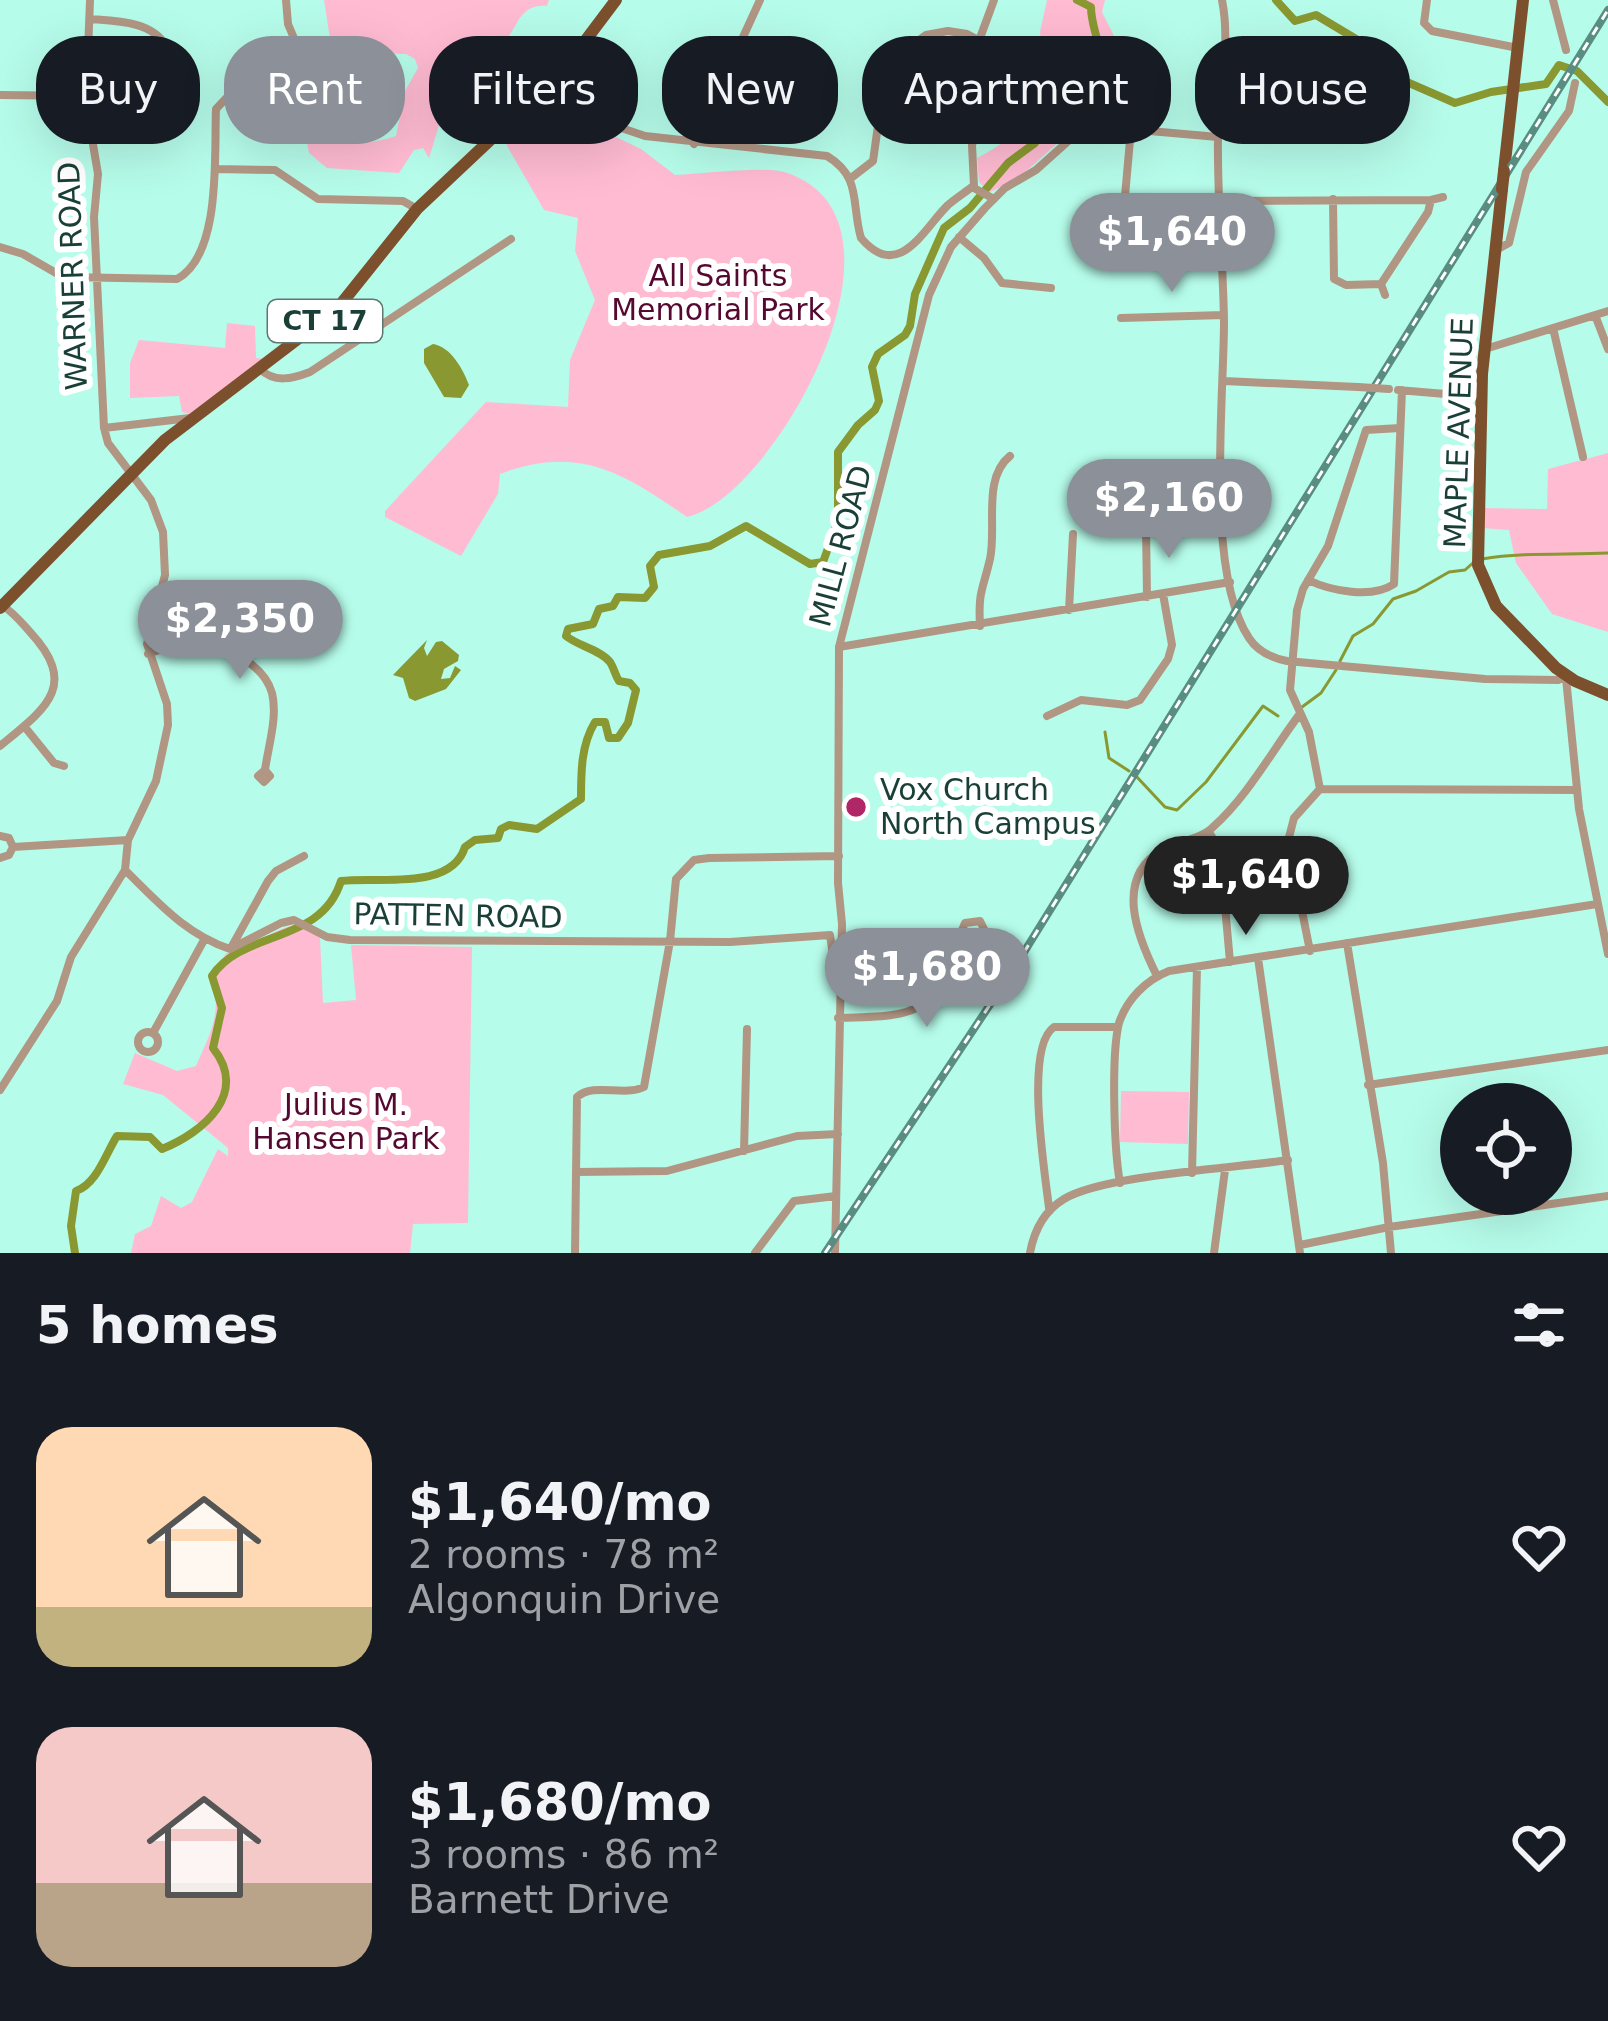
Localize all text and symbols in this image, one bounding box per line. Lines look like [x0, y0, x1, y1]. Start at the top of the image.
chip: Buy [36, 36, 200, 144]
chip: Rent [224, 36, 405, 144]
chip: Filters [429, 36, 638, 144]
chip: New [662, 36, 838, 144]
chip: Apartment [862, 36, 1171, 144]
chip: House [1195, 36, 1410, 144]
street label: WARNER ROAD [51, 161, 94, 391]
pin: $1,640 [1074, 193, 1270, 295]
text: $1,640 [1097, 209, 1247, 254]
park label: All Saints Memorial Park [611, 258, 825, 327]
road number: CT 17 [268, 300, 382, 342]
street label: MAPLE AVENUE [1437, 317, 1480, 549]
pin: $2,160 [1071, 459, 1267, 561]
street label: MILL ROAD [802, 462, 879, 630]
text: $2,160 [1094, 475, 1244, 520]
pin: $2,350 [142, 580, 338, 682]
text: $2,350 [165, 596, 315, 641]
place label: Vox Church North Campus [880, 772, 1096, 841]
marker: Vox Church North Campus [843, 794, 869, 820]
pin: $1,640 [1148, 836, 1344, 938]
text: $1,640 [1171, 852, 1321, 897]
street label: PATTEN ROAD [353, 896, 563, 935]
pin: $1,680 [829, 928, 1025, 1030]
text: $1,680 [852, 944, 1002, 989]
map controls [1440, 1083, 1572, 1215]
button: locate [1440, 1083, 1572, 1215]
park label: Julius M. Hansen Park [252, 1087, 440, 1156]
icon: filters [1506, 1292, 1572, 1358]
text: 5 homes [36, 1296, 279, 1355]
text: $1,640/mo [408, 1473, 712, 1532]
icon: home [132, 1475, 276, 1619]
icon: heart [1506, 1514, 1572, 1580]
text: 2 rooms · 78 m² [408, 1532, 719, 1577]
text: Algonquin Drive [408, 1577, 720, 1622]
text: $1,680/mo [408, 1773, 712, 1832]
icon: home [132, 1775, 276, 1919]
icon: heart [1506, 1814, 1572, 1880]
text: 3 rooms · 86 m² [408, 1832, 719, 1877]
text: Barnett Drive [408, 1877, 670, 1922]

